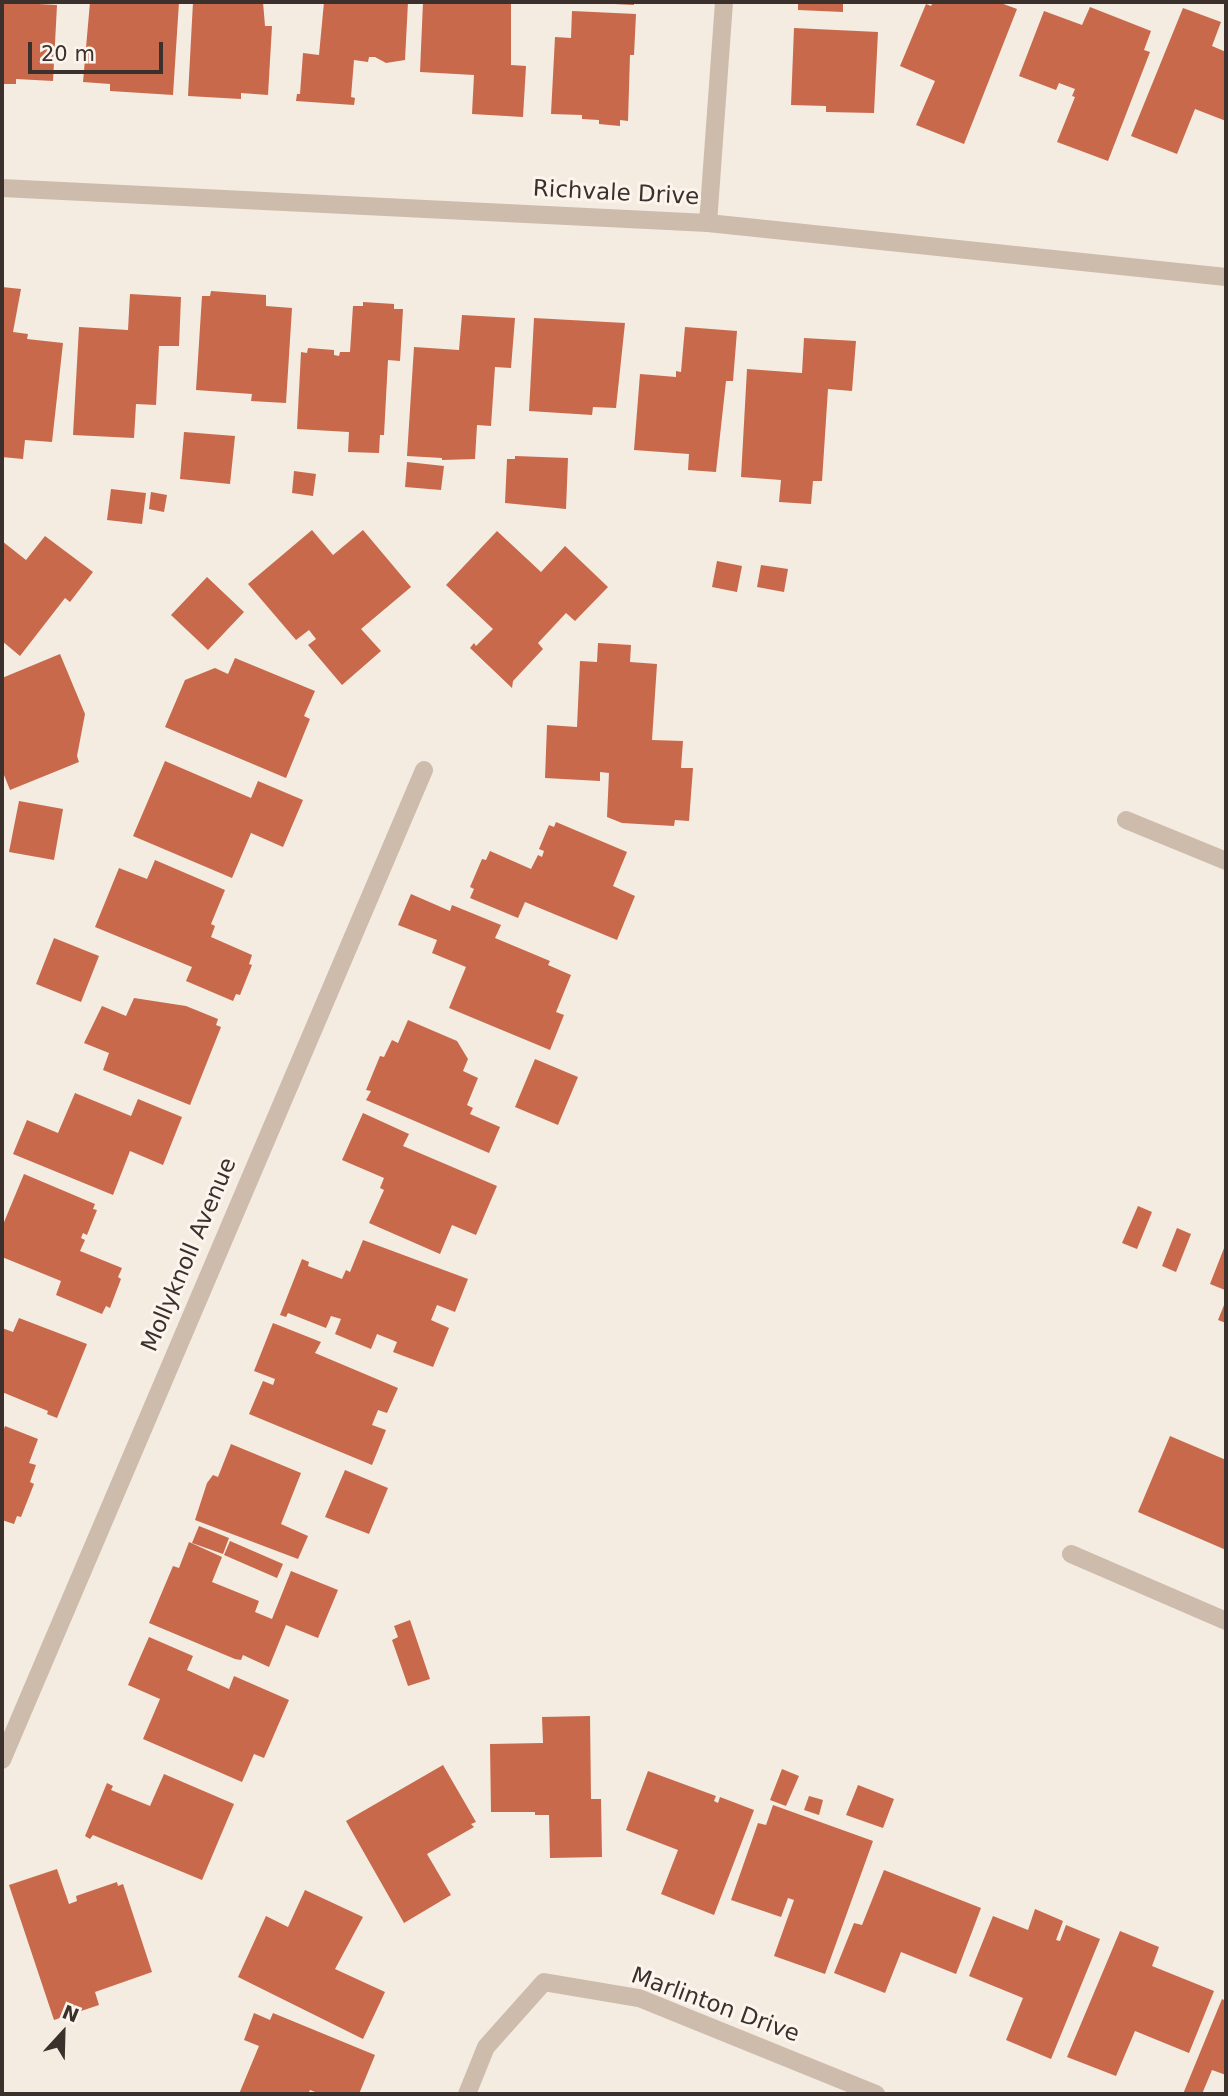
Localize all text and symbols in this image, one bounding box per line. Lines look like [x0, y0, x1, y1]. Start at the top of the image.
scale bar [32, 28, 166, 72]
text: 20 m [41, 42, 95, 66]
street label: Richvale Drive [532, 176, 700, 212]
street label: Mollyknoll Avenue [137, 1154, 243, 1356]
street label: Marlinton Drive [627, 1963, 803, 2049]
north arrow [28, 1998, 98, 2068]
text: N [59, 2000, 82, 2027]

